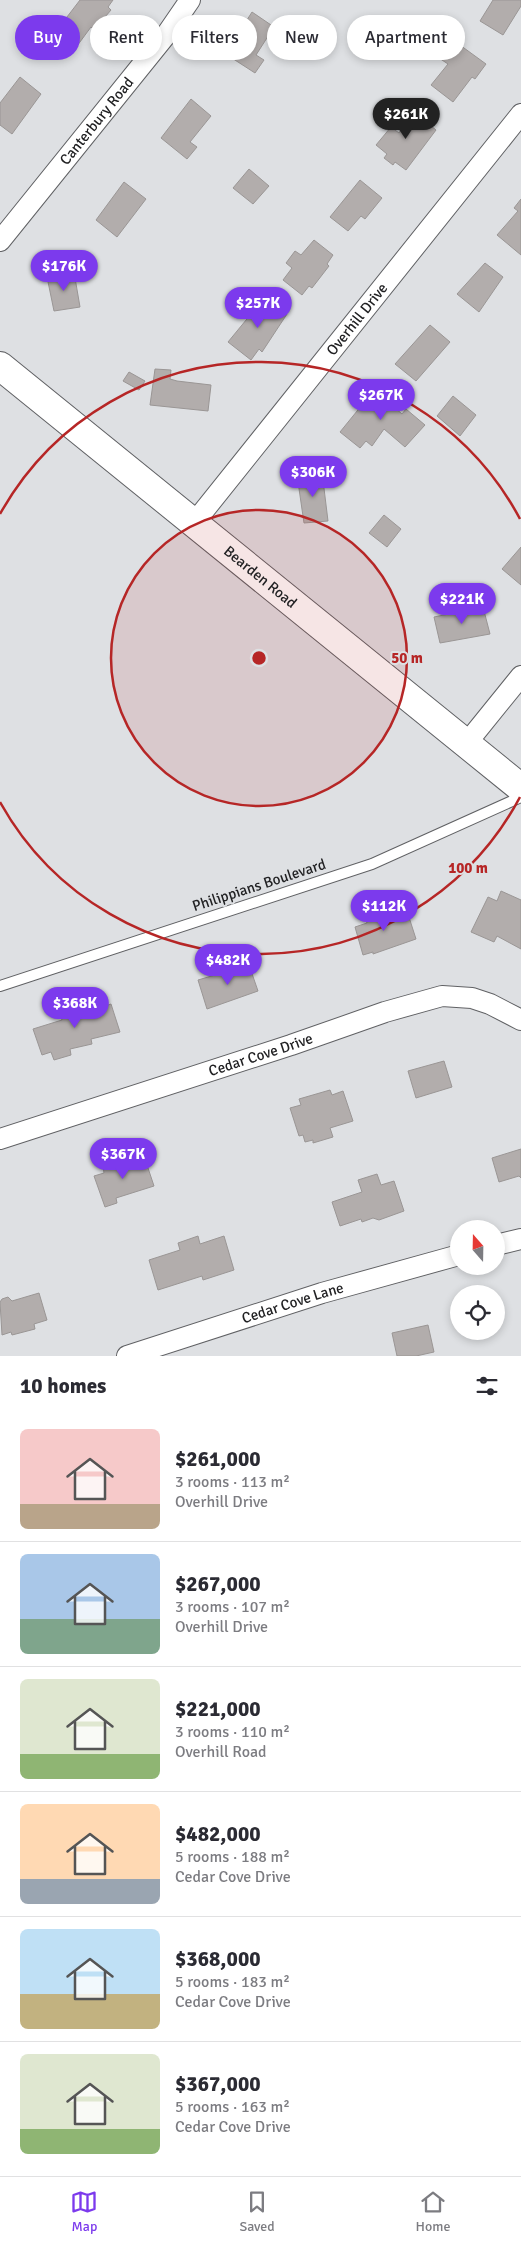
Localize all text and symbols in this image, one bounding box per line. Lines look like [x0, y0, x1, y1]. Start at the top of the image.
chip: Buy [15, 15, 80, 60]
chip: Rent [90, 15, 162, 60]
chip: Filters [172, 15, 257, 60]
chip: New [267, 15, 337, 60]
chip: Apartment [347, 15, 465, 60]
street label: Canterbury Road [56, 74, 137, 169]
pin: $261K [371, 98, 441, 140]
text: $261K [384, 104, 428, 124]
pin: $176K [29, 250, 99, 292]
text: $176K [42, 256, 86, 276]
street label: Overhill Drive [323, 279, 391, 359]
pin: $257K [223, 286, 293, 329]
text: $257K [236, 293, 280, 313]
pin: $267K [346, 378, 416, 421]
text: $267K [359, 385, 403, 405]
pin: $306K [278, 456, 348, 498]
text: $306K [291, 462, 335, 482]
street label: Bearden Road [220, 542, 300, 612]
pin: $221K [427, 582, 497, 625]
text: $221K [440, 589, 484, 609]
centre of rings [250, 649, 268, 667]
text: 50 m [391, 649, 423, 667]
street label: Philippians Boulevard [190, 855, 328, 915]
text: 100 m [448, 859, 488, 877]
pin: $112K [349, 890, 419, 932]
text: $112K [362, 896, 406, 916]
pin: $482K [193, 944, 263, 986]
text: $482K [206, 950, 250, 970]
pin: $368K [40, 986, 110, 1029]
text: $368K [53, 993, 97, 1013]
street label: Cedar Cove Drive [206, 1029, 315, 1080]
pin: $367K [88, 1138, 158, 1180]
text: $367K [101, 1144, 145, 1164]
north arrow [450, 1220, 505, 1275]
map controls [450, 1220, 505, 1340]
street label: Cedar Cove Lane [239, 1278, 346, 1327]
button: locate [450, 1285, 505, 1340]
icon: filters [473, 1372, 501, 1400]
text: 10 homes [20, 1373, 106, 1399]
text: $261,000 [175, 1446, 261, 1472]
icon: home [60, 1449, 120, 1509]
text: 3 rooms · 113 m² [175, 1472, 290, 1492]
text: Overhill Drive [175, 1492, 268, 1512]
text: $267,000 [175, 1571, 261, 1597]
icon: home [60, 1574, 120, 1634]
text: 3 rooms · 107 m² [175, 1597, 290, 1617]
text: Overhill Drive [175, 1617, 268, 1637]
text: $221,000 [175, 1696, 261, 1722]
icon: home [60, 1699, 120, 1759]
text: 3 rooms · 110 m² [175, 1722, 290, 1742]
text: Overhill Road [175, 1742, 267, 1762]
text: $482,000 [175, 1821, 261, 1847]
icon: home [60, 1824, 120, 1884]
text: 5 rooms · 188 m² [175, 1847, 290, 1867]
text: Cedar Cove Drive [175, 1867, 291, 1887]
text: $368,000 [175, 1946, 261, 1972]
icon: home [60, 1949, 120, 2009]
text: 5 rooms · 183 m² [175, 1972, 290, 1992]
text: Cedar Cove Drive [175, 1992, 291, 2012]
text: $367,000 [175, 2071, 261, 2097]
icon: home [60, 2074, 120, 2134]
text: 5 rooms · 163 m² [175, 2097, 290, 2117]
text: Cedar Cove Drive [175, 2117, 291, 2137]
tab: Map [70, 2188, 98, 2235]
tab: Saved [239, 2188, 275, 2235]
tab: Home [416, 2188, 451, 2235]

